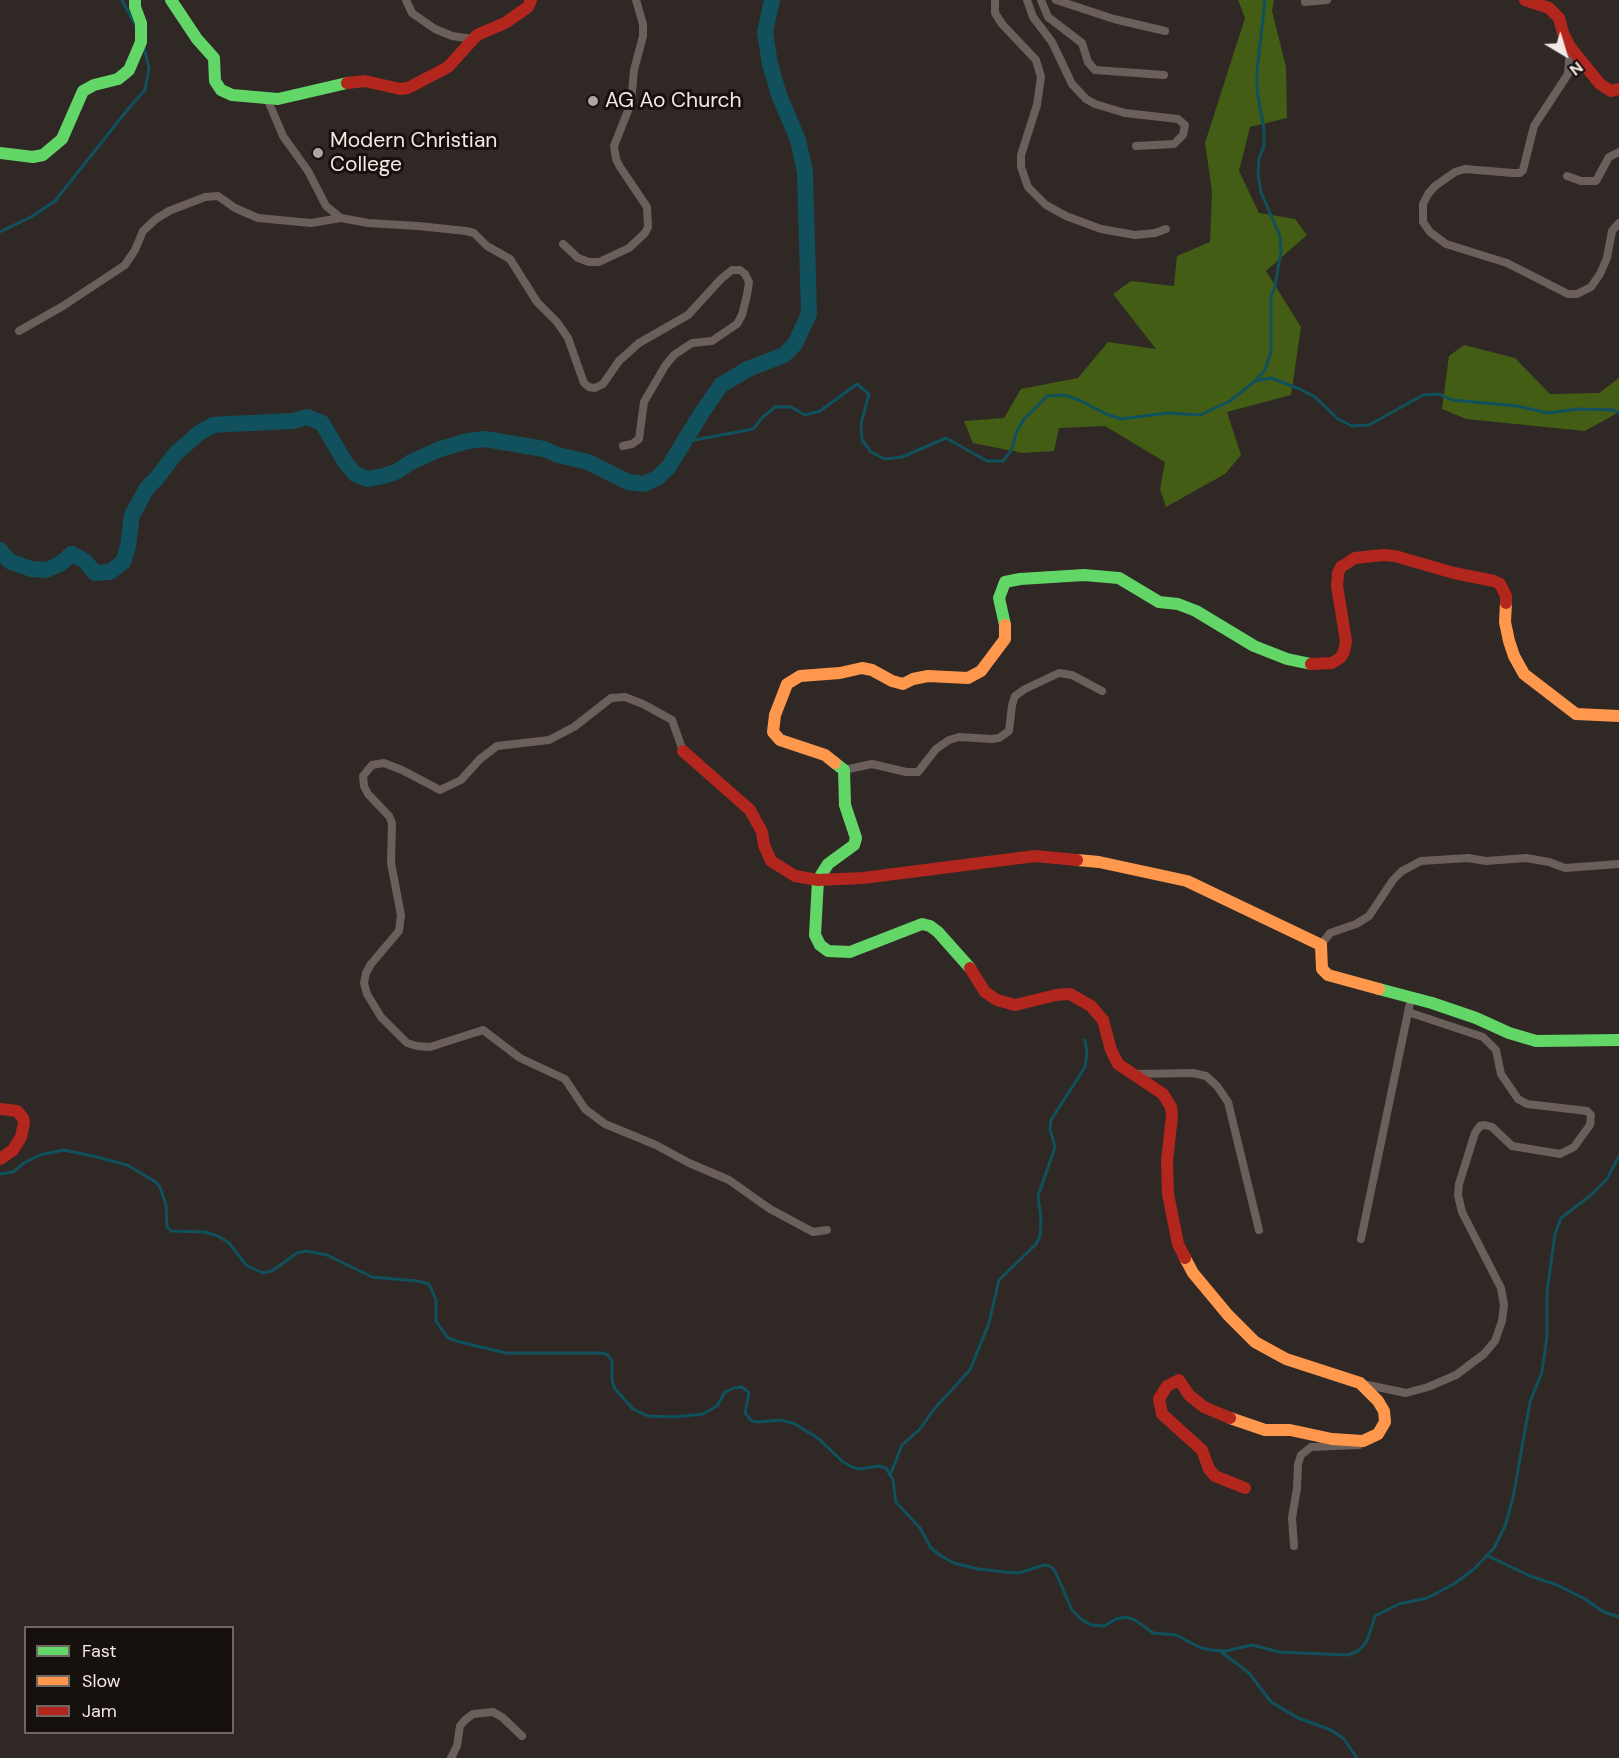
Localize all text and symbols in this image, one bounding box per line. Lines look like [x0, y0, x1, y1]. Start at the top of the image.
north arrow [1535, 24, 1595, 84]
text: N [1565, 57, 1587, 80]
place label: AG Ao Church [605, 88, 742, 114]
marker: AG Ao Church [586, 94, 600, 108]
place label: Modern Christian College [330, 128, 497, 178]
marker: Modern Christian College [311, 146, 325, 160]
legend [24, 1626, 234, 1734]
text: Fast [82, 1639, 117, 1663]
text: Slow [82, 1669, 121, 1693]
text: Jam [82, 1699, 117, 1723]

